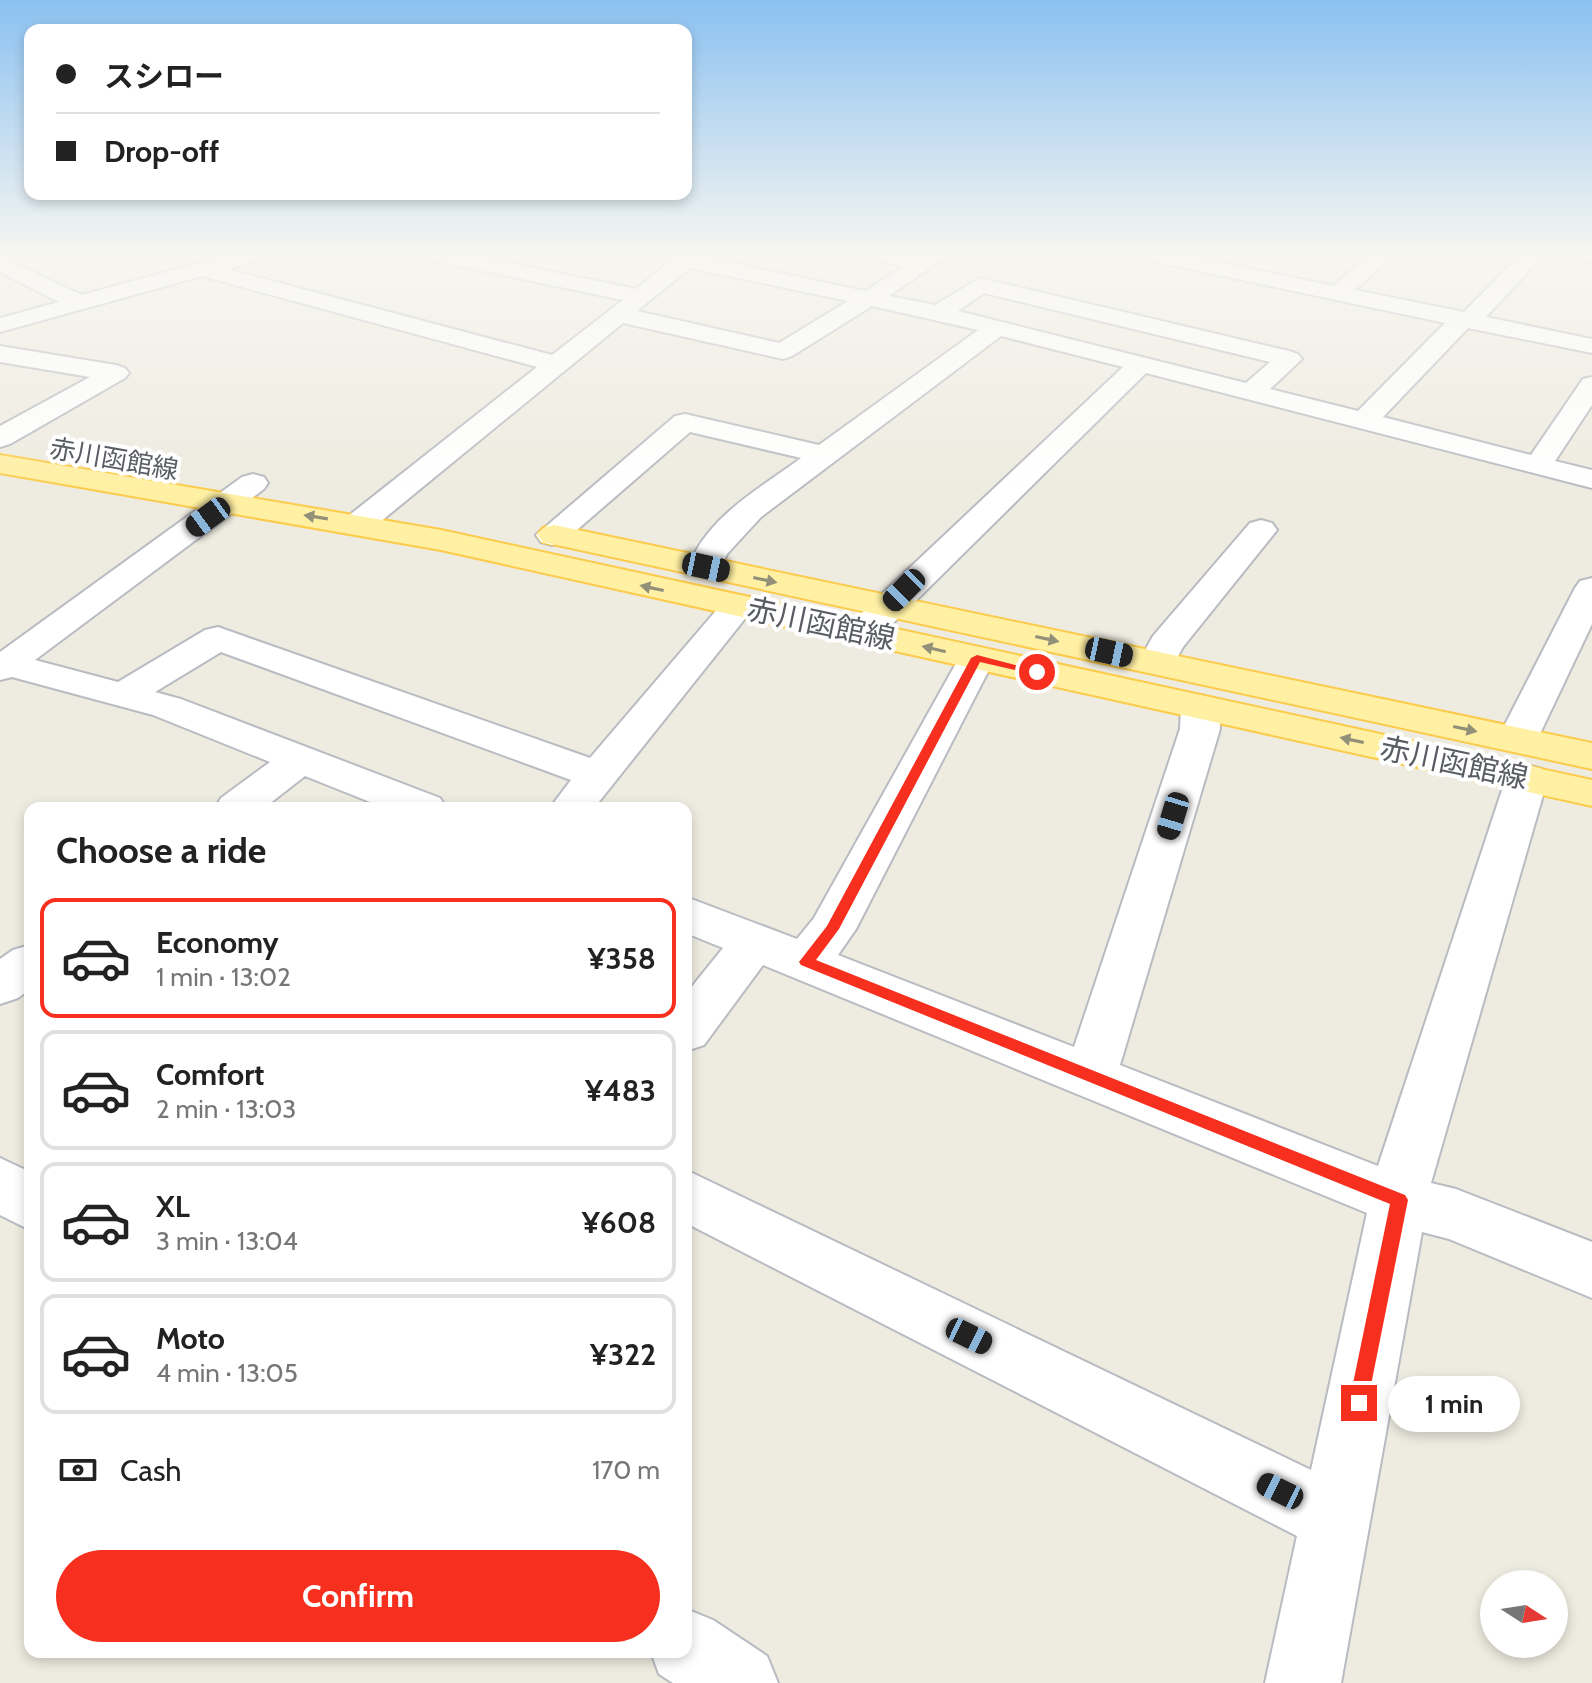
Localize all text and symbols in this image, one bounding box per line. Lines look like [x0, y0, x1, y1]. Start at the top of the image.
text: スシロー [104, 58, 224, 95]
text: Drop-off [104, 133, 219, 170]
street label: 赤川函館線 [47, 432, 181, 486]
car [182, 493, 234, 541]
one-way arrow [303, 510, 328, 523]
car [680, 550, 732, 584]
car [879, 565, 929, 615]
one-way arrow [753, 574, 778, 587]
one-way arrow [639, 581, 664, 594]
street label: 赤川函館線 [744, 590, 898, 657]
one-way arrow [1034, 633, 1059, 646]
car [1083, 635, 1135, 669]
one-way arrow [921, 642, 946, 655]
route start [1019, 654, 1055, 690]
one-way arrow [1453, 723, 1478, 736]
street label: 赤川函館線 [1377, 729, 1531, 796]
one-way arrow [1339, 733, 1364, 746]
car [1155, 790, 1191, 842]
text: Choose a ride [56, 828, 266, 872]
icon: car [60, 922, 132, 994]
text: Economy [156, 924, 279, 961]
text: ¥358 [587, 940, 656, 977]
text: 1 min · 13:02 [156, 961, 291, 993]
icon: car [60, 1054, 132, 1126]
text: Comfort [156, 1056, 264, 1093]
text: ¥483 [585, 1072, 656, 1109]
text: 2 min · 13:03 [156, 1093, 296, 1125]
icon: car [60, 1186, 132, 1258]
text: XL [156, 1188, 190, 1225]
text: ¥608 [582, 1204, 656, 1241]
text: 3 min · 13:04 [156, 1225, 298, 1257]
car [942, 1315, 996, 1357]
icon: car [60, 1318, 132, 1390]
text: Moto [156, 1320, 225, 1357]
text: ¥322 [590, 1336, 656, 1373]
text: 4 min · 13:05 [156, 1357, 298, 1389]
callout: 1 min [1387, 1375, 1519, 1431]
route end [1341, 1385, 1377, 1421]
text: 1 min [1425, 1388, 1483, 1420]
icon: cash [56, 1448, 100, 1492]
text: Cash [120, 1452, 182, 1489]
text: 170 m [592, 1454, 660, 1486]
car [1253, 1470, 1307, 1512]
button: Confirm [56, 1550, 660, 1642]
north arrow [1480, 1570, 1568, 1658]
map controls [1480, 1570, 1568, 1658]

